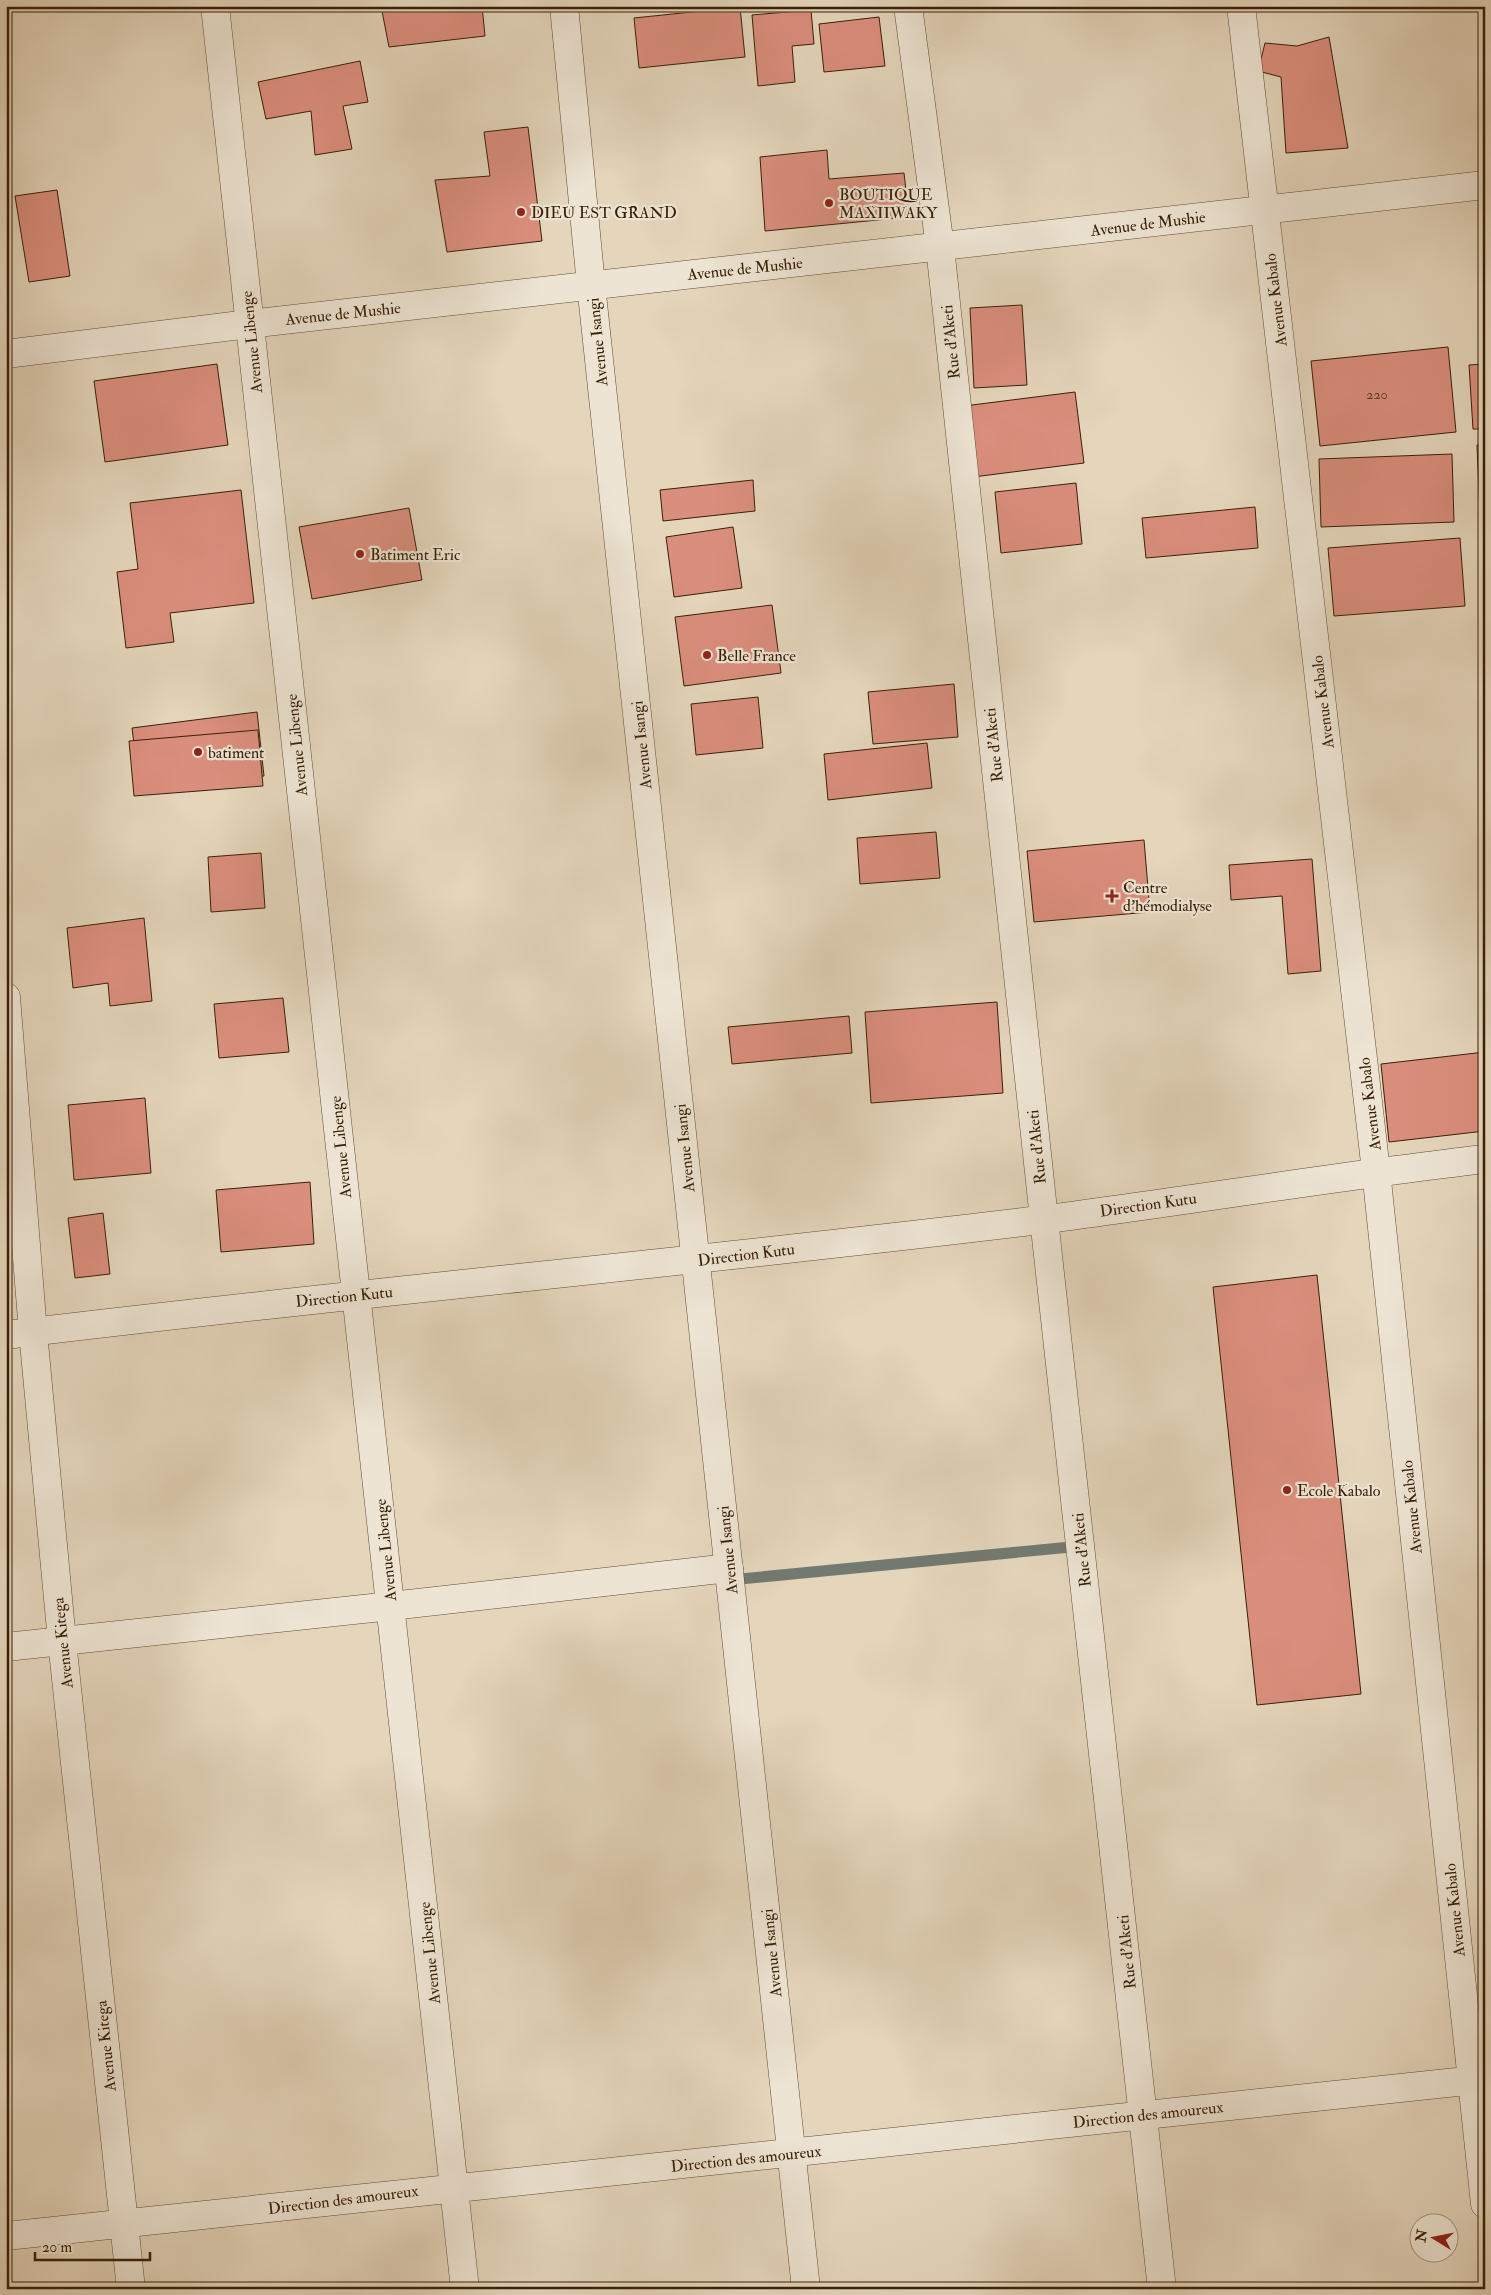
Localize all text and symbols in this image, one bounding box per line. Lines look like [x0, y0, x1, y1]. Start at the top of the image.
place label: BOUTIQUE MAXIIWAKY [839, 185, 939, 223]
marker: BOUTIQUE MAXIIWAKY [823, 197, 835, 209]
place label: DIEU EST GRAND [531, 203, 677, 223]
marker: DIEU EST GRAND [515, 206, 527, 218]
street label: Avenue de Mushie [1088, 207, 1207, 241]
street label: Avenue Kabalo [1260, 252, 1292, 349]
street label: Avenue de Mushie [685, 253, 804, 285]
street label: Avenue Libenge [237, 289, 267, 395]
street label: Avenue Isangi [583, 297, 613, 388]
street label: Avenue de Mushie [283, 298, 402, 330]
street label: Rue d'Aketi [937, 304, 965, 380]
house number: 220 [1366, 386, 1388, 403]
place label: Batiment Eric [370, 545, 461, 565]
marker: Batiment Eric [354, 548, 366, 560]
place label: Belle France [717, 646, 796, 666]
marker: Belle France [701, 649, 713, 661]
street label: Avenue Kabalo [1307, 654, 1339, 751]
street label: Avenue Libenge [282, 692, 312, 798]
street label: Avenue Isangi [627, 700, 657, 791]
street label: Rue d'Aketi [980, 707, 1008, 783]
place label: batiment [208, 743, 264, 763]
marker: batiment [192, 746, 204, 758]
place label: Centre d'hémodialyse [1123, 878, 1212, 916]
marker: Centre d'hémodialyse [1105, 889, 1119, 903]
street label: Avenue Kabalo [1354, 1056, 1386, 1153]
street label: Avenue Libenge [326, 1094, 356, 1200]
street label: Avenue Isangi [670, 1103, 700, 1194]
street label: Rue d'Aketi [1023, 1109, 1051, 1185]
street label: Direction Kutu [1098, 1188, 1198, 1222]
street label: Direction Kutu [696, 1239, 796, 1271]
street label: Direction Kutu [295, 1282, 394, 1312]
street label: Avenue Kabalo [1397, 1459, 1427, 1555]
place label: Ecole Kabalo [1297, 1481, 1381, 1501]
marker: Ecole Kabalo [1281, 1484, 1293, 1496]
street label: Avenue Libenge [371, 1497, 401, 1603]
street label: Avenue Isangi [713, 1505, 743, 1596]
street label: Rue d'Aketi [1068, 1512, 1096, 1588]
street label: Avenue Kitega [48, 1596, 78, 1690]
street label: Avenue Kabalo [1440, 1862, 1470, 1958]
street label: Avenue Libenge [415, 1900, 445, 2006]
street label: Avenue Isangi [757, 1908, 787, 1999]
street label: Rue d'Aketi [1113, 1914, 1141, 1990]
street label: Avenue Kitega [91, 1999, 121, 2093]
street label: Direction des amoureux [1072, 2097, 1224, 2133]
street label: Direction des amoureux [670, 2141, 822, 2177]
street label: Direction des amoureux [267, 2181, 419, 2219]
north arrow [1408, 2212, 1458, 2262]
text: N [1412, 2228, 1431, 2244]
scale bar [35, 2230, 150, 2262]
text: 20 m [42, 2238, 72, 2257]

